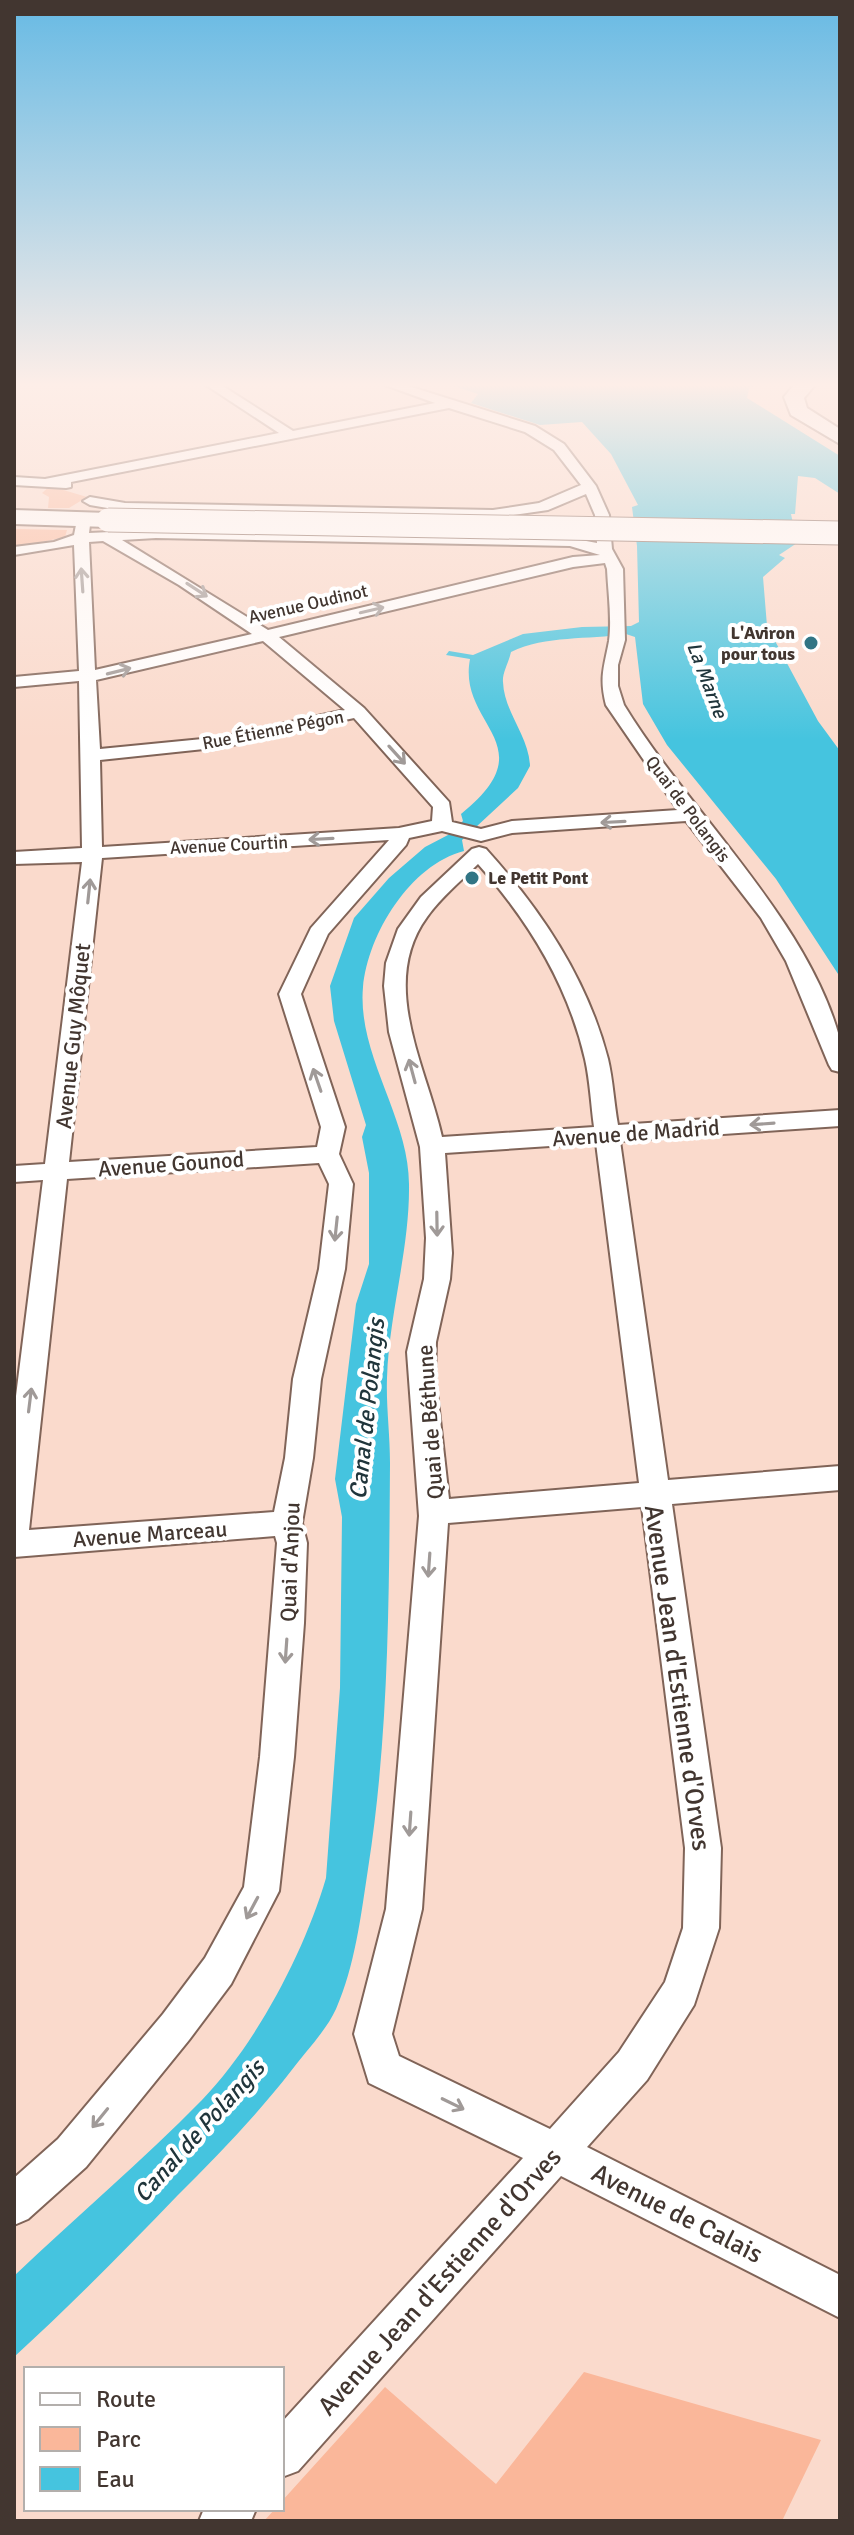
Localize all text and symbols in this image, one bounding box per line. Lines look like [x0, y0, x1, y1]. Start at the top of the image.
one-way arrow [74, 567, 89, 594]
street label: Avenue Oudinot [246, 580, 370, 628]
one-way arrow [185, 583, 208, 599]
one-way arrow [359, 602, 384, 617]
place label: L'Aviron pour tous [721, 622, 795, 665]
marker: L'Aviron pour tous [802, 634, 820, 652]
water label: La Marne [681, 638, 733, 722]
one-way arrow [106, 662, 132, 677]
street label: Rue Étienne Pégon [200, 706, 346, 754]
one-way arrow [387, 745, 405, 765]
street label: Quai de Polangis [641, 751, 735, 867]
one-way arrow [600, 814, 627, 829]
street label: Avenue Courtin [169, 831, 289, 859]
one-way arrow [308, 832, 335, 847]
place label: Le Petit Pont [488, 867, 588, 889]
marker: Le Petit Pont [463, 869, 481, 887]
one-way arrow [82, 878, 97, 905]
street label: Avenue Guy Môquet [50, 942, 96, 1130]
one-way arrow [404, 1059, 419, 1084]
one-way arrow [309, 1067, 324, 1092]
street label: Avenue de Madrid [551, 1114, 721, 1152]
one-way arrow [749, 1117, 776, 1132]
street label: Avenue Gounod [97, 1145, 245, 1183]
one-way arrow [430, 1210, 445, 1237]
one-way arrow [329, 1215, 344, 1242]
water label: Canal de Polangis [343, 1315, 392, 1501]
street label: Quai de Béthune [411, 1344, 449, 1500]
one-way arrow [23, 1387, 38, 1414]
street label: Quai d'Anjou [274, 1502, 306, 1622]
street label: Avenue Jean d'Estienne d'Orves [637, 1503, 717, 1853]
street label: Avenue Marceau [72, 1515, 228, 1553]
one-way arrow [421, 1551, 436, 1578]
one-way arrow [278, 1637, 293, 1664]
one-way arrow [402, 1810, 417, 1837]
one-way arrow [243, 1895, 259, 1919]
water label: Canal de Polangis [127, 2052, 273, 2208]
one-way arrow [440, 2096, 464, 2112]
one-way arrow [92, 2107, 109, 2128]
street label: Avenue Jean d'Estienne d'Orves [311, 2142, 569, 2422]
street label: Avenue de Calais [586, 2157, 768, 2271]
legend [24, 2367, 284, 2511]
text: Route [96, 2384, 156, 2414]
text: Parc [96, 2424, 141, 2454]
text: Eau [96, 2464, 135, 2494]

